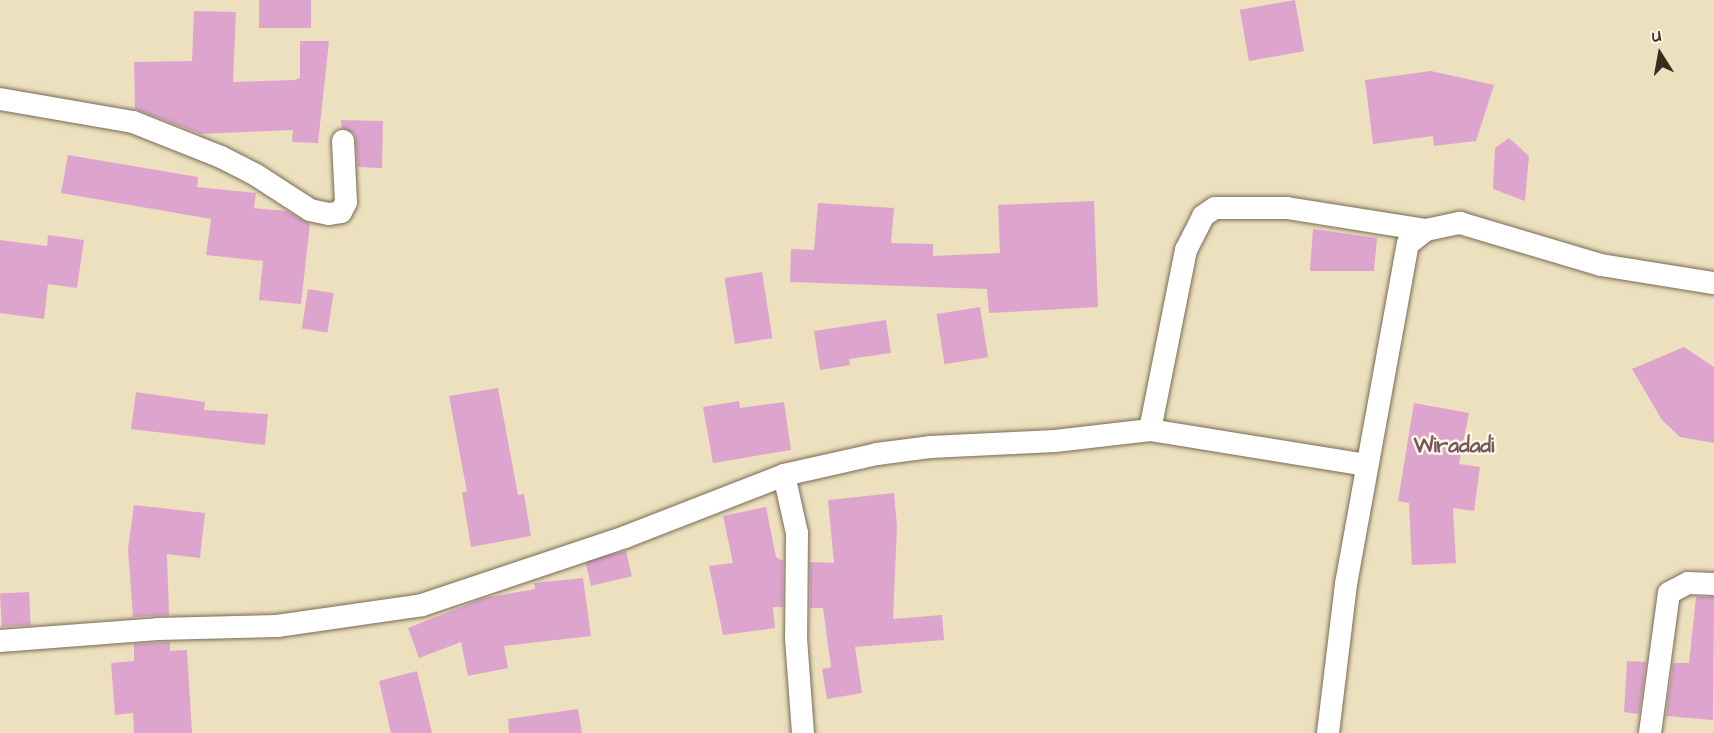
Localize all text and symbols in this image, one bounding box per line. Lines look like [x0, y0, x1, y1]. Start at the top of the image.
north arrow [1630, 24, 1690, 84]
text: U [1650, 25, 1663, 48]
district label: Wiradadi [1414, 433, 1494, 459]

